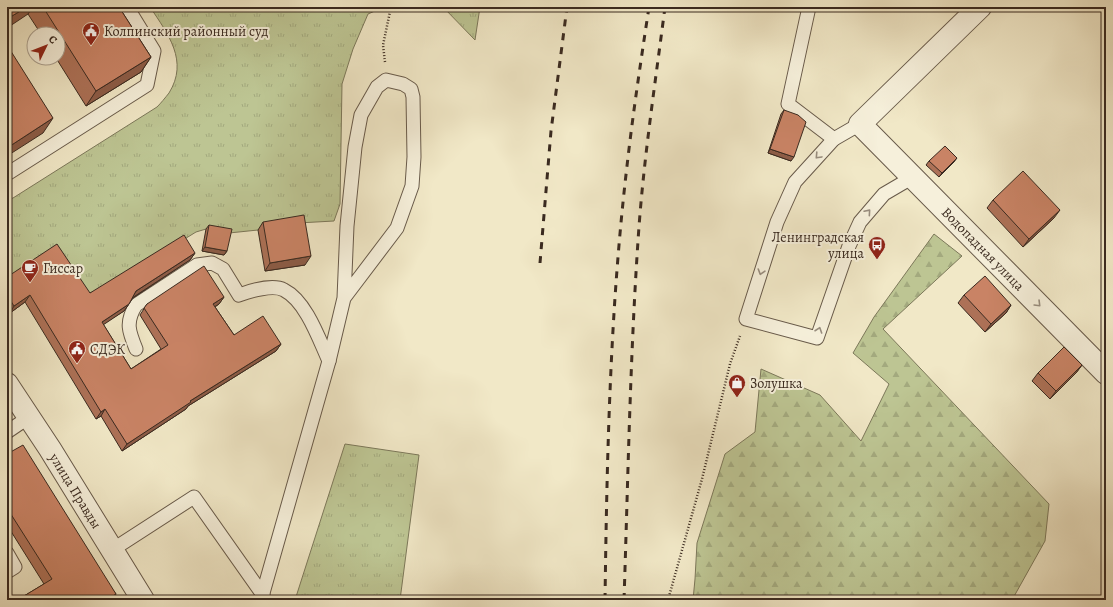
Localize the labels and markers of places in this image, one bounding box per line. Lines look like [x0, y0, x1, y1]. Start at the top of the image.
public building icon: Колпинский районный суд [81, 21, 101, 46]
place label: Колпинский районный суд [104, 22, 268, 41]
place label: Ленинградская улица [771, 228, 865, 263]
bus stop icon: Ленинградская улица [867, 235, 887, 260]
cafe icon: Гиссар [20, 258, 40, 283]
place label: Гиссар [43, 259, 83, 278]
public building icon: СДЭК [67, 339, 87, 364]
place label: СДЭК [90, 340, 125, 359]
shop icon: Золушка [727, 373, 747, 398]
place label: Золушка [750, 374, 803, 393]

